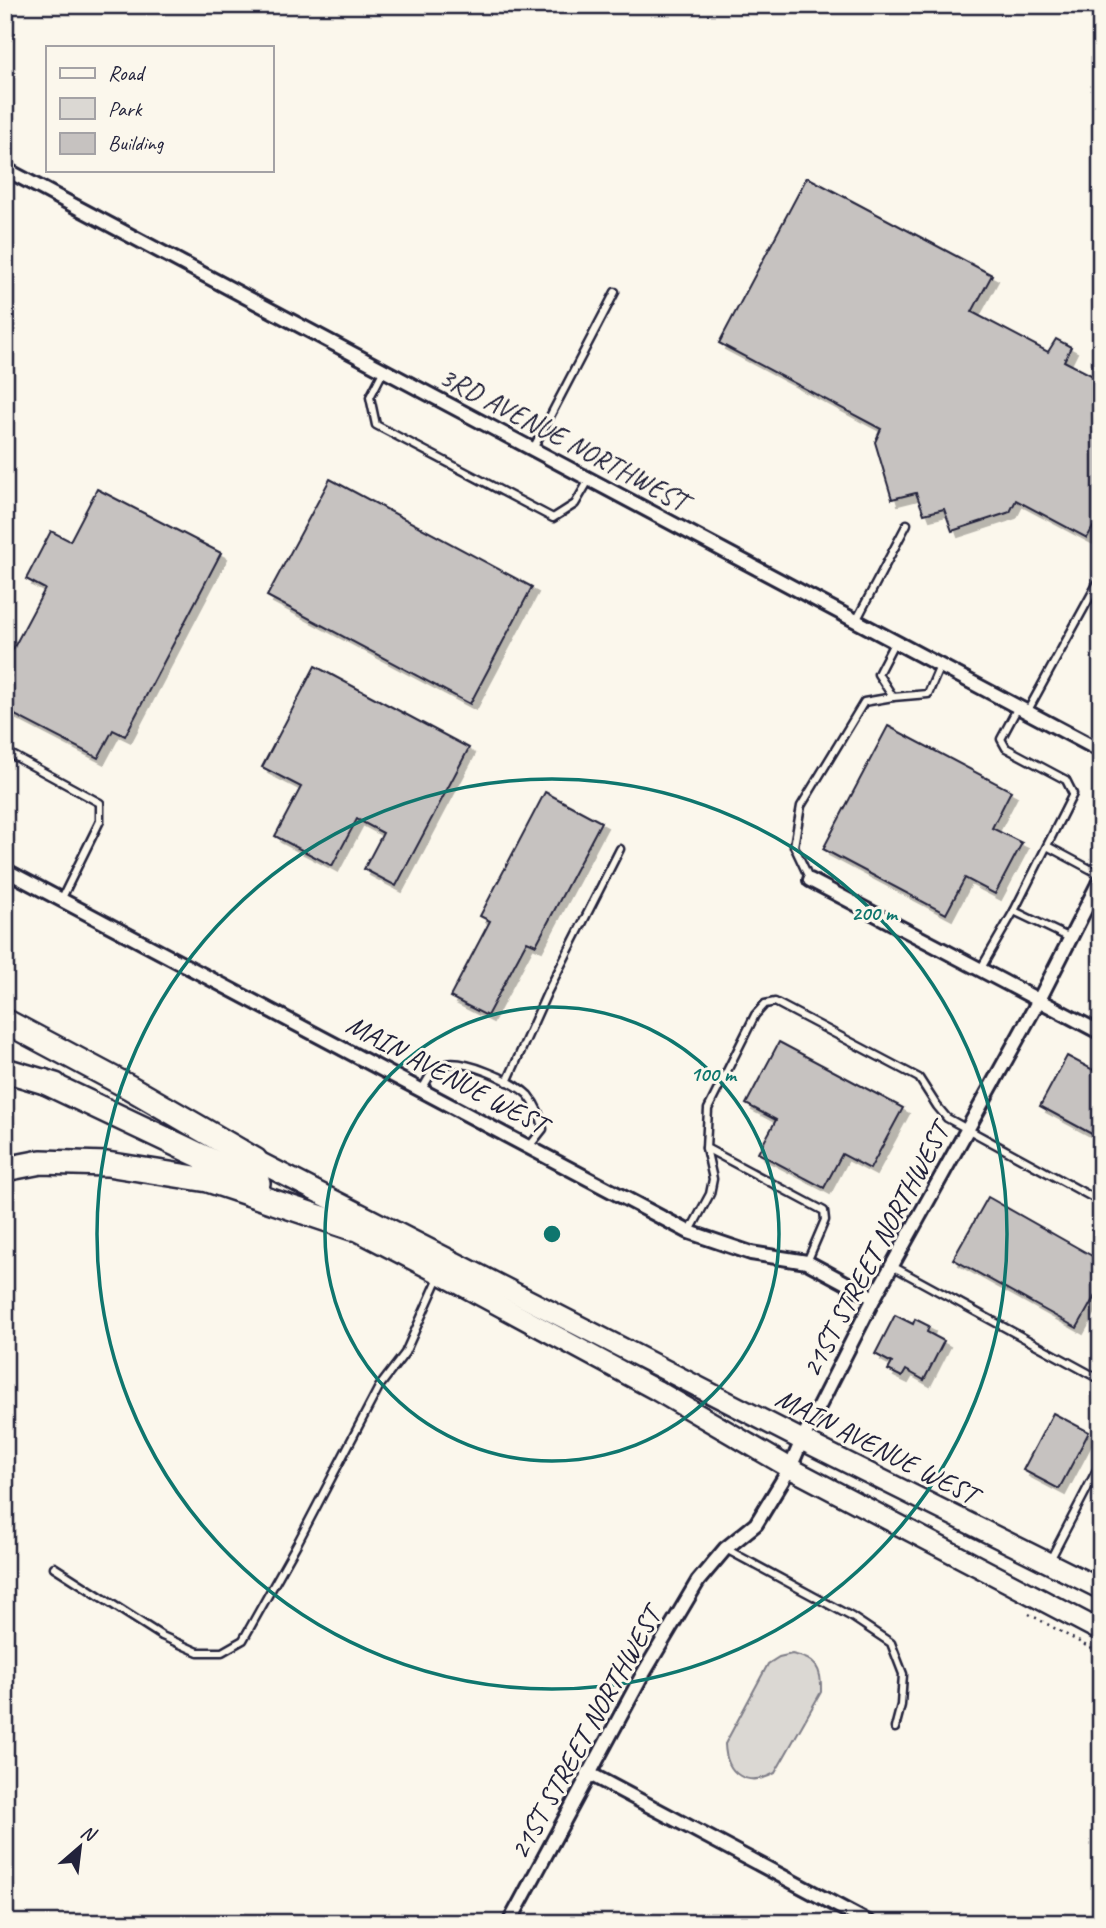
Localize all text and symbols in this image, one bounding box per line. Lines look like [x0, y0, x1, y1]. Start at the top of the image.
legend [46, 46, 273, 172]
text: Road [108, 60, 147, 86]
text: Park [108, 96, 143, 122]
text: Building [108, 130, 165, 156]
street label: 3RD AVENUE NORTHWEST [434, 358, 700, 521]
text: 200 m [851, 900, 899, 926]
street label: MAIN AVENUE WEST [341, 1006, 559, 1144]
text: 100 m [690, 1061, 738, 1087]
street label: 21ST STREET NORTHWEST [793, 1112, 960, 1383]
centre of rings [540, 1222, 564, 1246]
street label: MAIN AVENUE WEST [770, 1380, 989, 1515]
street label: 21ST STREET NORTHWEST [501, 1596, 672, 1865]
north arrow [46, 1812, 116, 1882]
text: N [77, 1820, 101, 1848]

